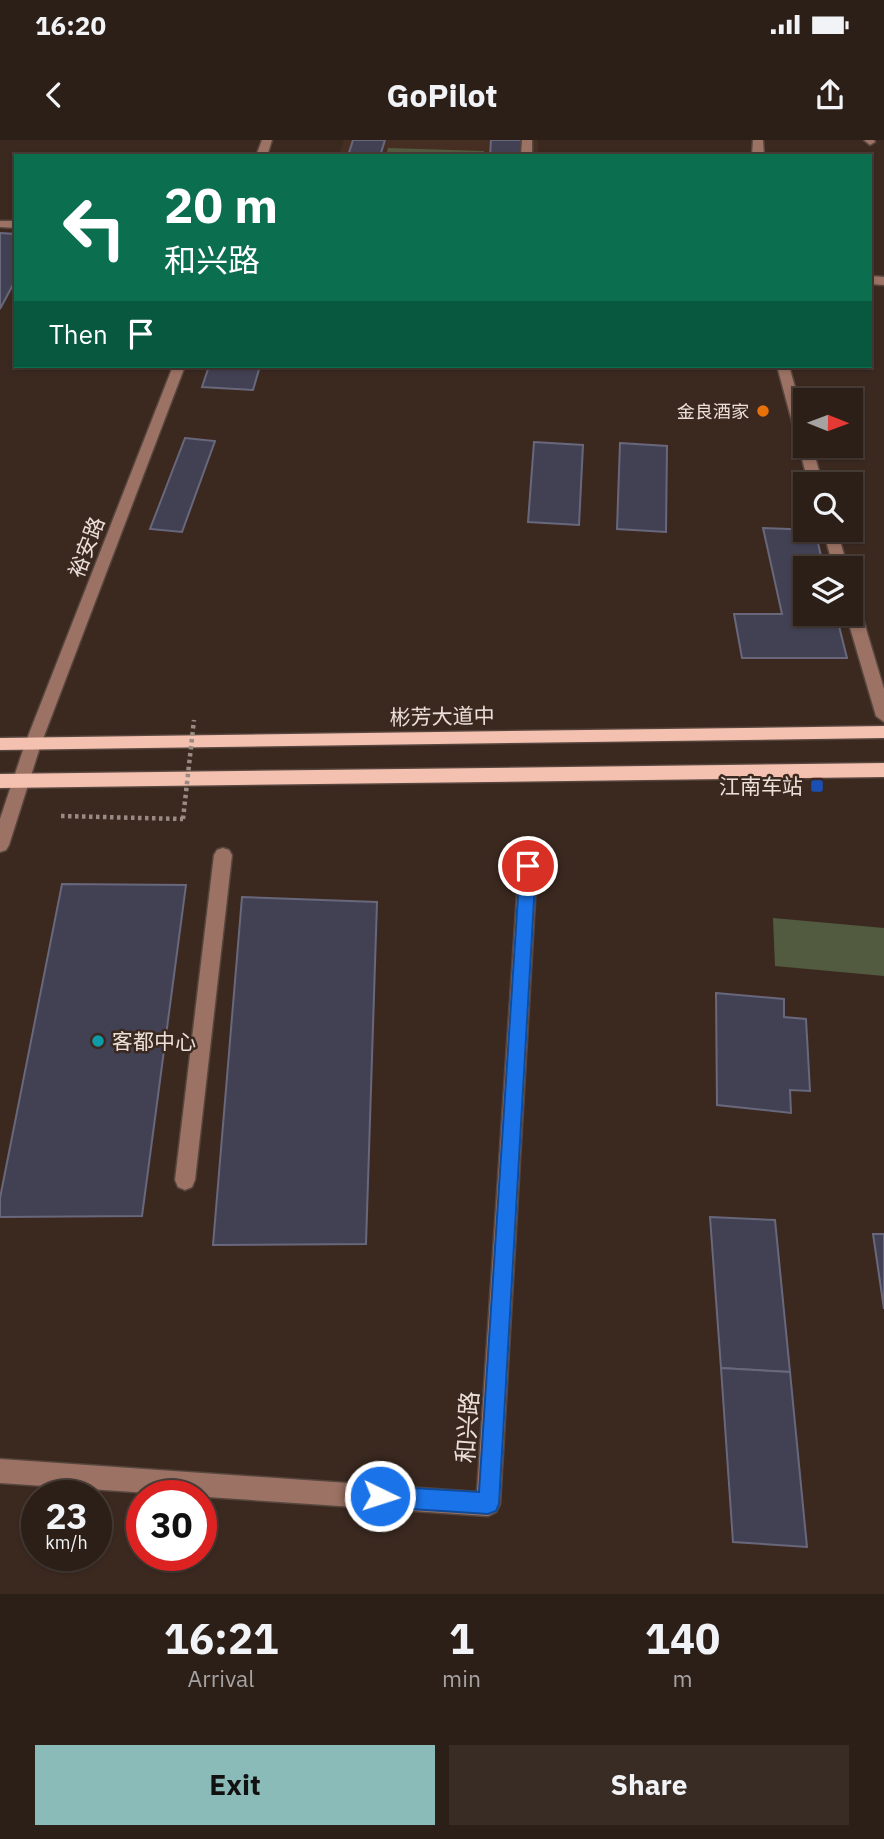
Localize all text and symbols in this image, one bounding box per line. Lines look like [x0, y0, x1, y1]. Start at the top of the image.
text: 16:20 [35, 8, 106, 42]
text: GoPilot [386, 74, 498, 116]
icon: back [35, 76, 73, 114]
icon: share [811, 76, 849, 114]
text: 20 m [164, 173, 278, 236]
icon: left [49, 182, 140, 273]
text: 和兴路 [164, 239, 260, 281]
icon: arrive [122, 315, 160, 353]
text: Then [49, 317, 108, 351]
north arrow [793, 388, 863, 458]
map controls [793, 388, 863, 626]
place label: 金良酒家 [677, 400, 749, 423]
marker: 金良酒家 [755, 403, 771, 419]
button: search [793, 472, 863, 542]
street label: 裕安路 [62, 513, 110, 581]
button: layers [793, 556, 863, 626]
street label: 彬芳大道中 [389, 701, 495, 731]
place label: 江南车站 [719, 772, 803, 800]
marker: 江南车站 [809, 778, 825, 794]
pin [498, 836, 558, 896]
icon: arrive [509, 847, 547, 885]
place label: 客都中心 [112, 1027, 196, 1055]
marker: 客都中心 [90, 1033, 106, 1049]
street label: 和兴路 [449, 1390, 485, 1464]
position arrow [343, 1459, 417, 1533]
speed limit sign: 30 [126, 1480, 217, 1571]
text: 23 [45, 1493, 88, 1539]
text: km/h [45, 1531, 88, 1554]
text: 16:21 [164, 1611, 278, 1666]
text: 1 [449, 1611, 474, 1666]
text: 140 [645, 1611, 720, 1666]
text: Arrival [188, 1663, 255, 1693]
text: min [442, 1663, 481, 1693]
text: m [672, 1663, 693, 1693]
button: Exit [35, 1745, 435, 1825]
button: Share [449, 1745, 849, 1825]

